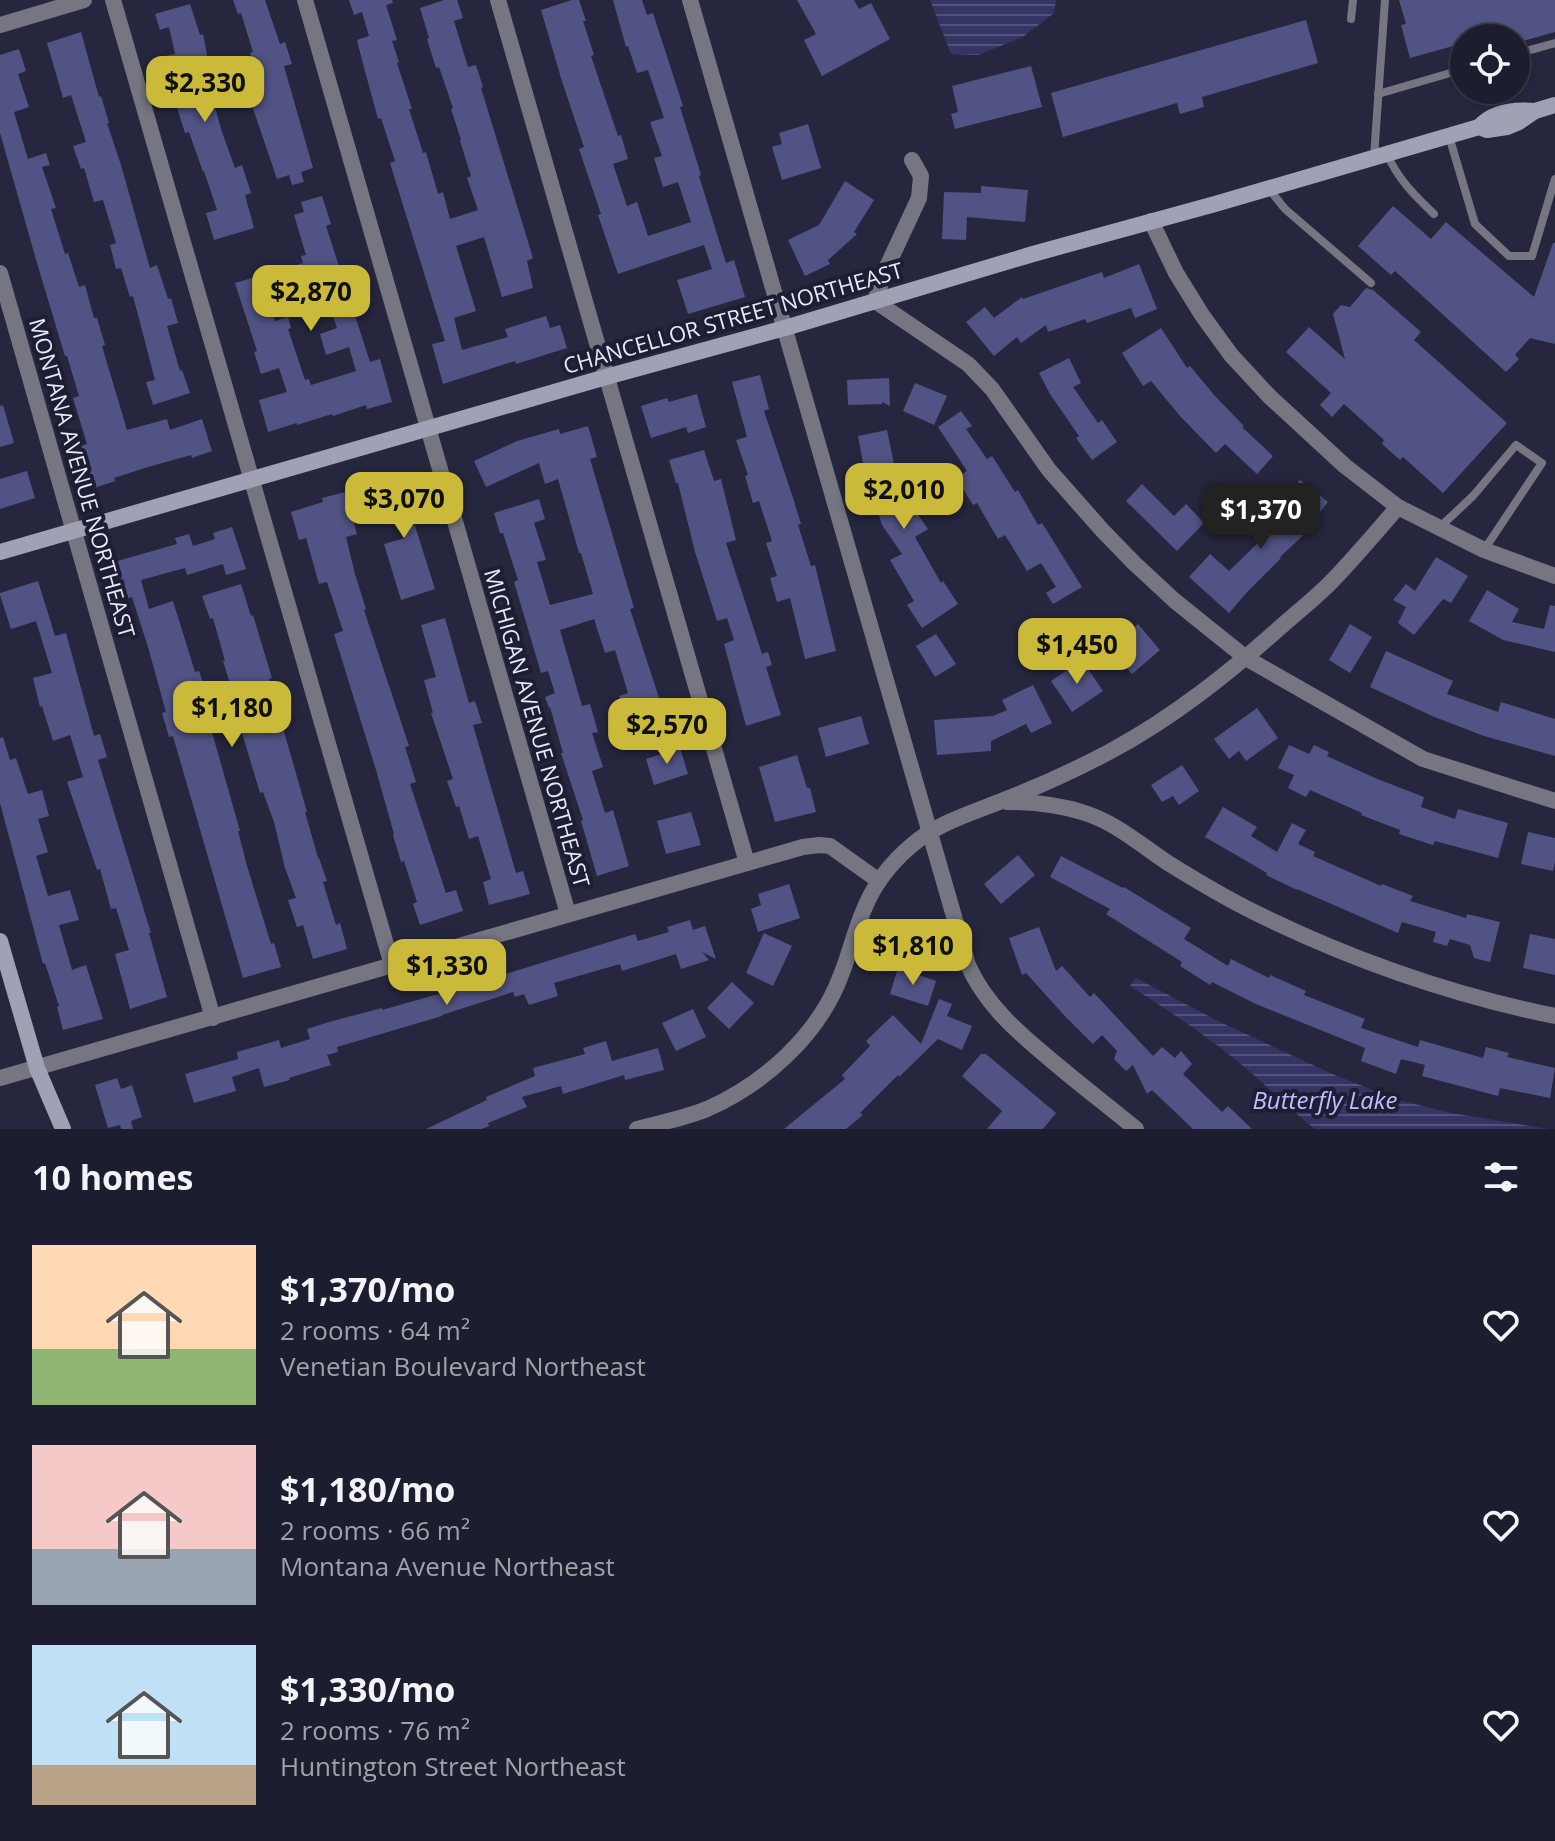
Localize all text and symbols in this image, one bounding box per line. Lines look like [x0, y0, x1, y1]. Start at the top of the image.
map controls [1450, 24, 1530, 104]
button: locate [1450, 24, 1530, 104]
pin: $2,330 [140, 56, 270, 124]
text: $2,330 [164, 64, 246, 100]
street label: CHANCELLOR STREET NORTHEAST [559, 254, 906, 380]
pin: $2,870 [246, 265, 376, 333]
text: $2,870 [270, 273, 352, 309]
street label: MONTANA AVENUE NORTHEAST [23, 314, 143, 641]
pin: $2,010 [839, 463, 969, 531]
text: $2,010 [863, 471, 945, 507]
pin: $3,070 [339, 472, 469, 540]
text: $3,070 [363, 480, 445, 516]
pin: $1,370 [1196, 483, 1326, 551]
text: $1,370 [1220, 491, 1302, 527]
street label: MICHIGAN AVENUE NORTHEAST [478, 565, 598, 890]
pin: $1,450 [1012, 618, 1142, 686]
text: $1,450 [1036, 626, 1118, 662]
pin: $1,180 [167, 681, 297, 749]
text: $1,180 [191, 689, 273, 725]
pin: $2,570 [602, 698, 732, 766]
text: $2,570 [626, 706, 708, 742]
pin: $1,810 [848, 919, 978, 987]
text: $1,810 [872, 927, 954, 963]
pin: $1,330 [382, 939, 512, 1007]
text: $1,330 [406, 947, 488, 983]
water label: Butterfly Lake [1252, 1083, 1398, 1116]
text: 10 homes [32, 1154, 193, 1200]
icon: filters [1479, 1155, 1523, 1199]
text: $1,370/mo [280, 1266, 455, 1312]
icon: home [96, 1277, 192, 1373]
icon: heart [1479, 1303, 1523, 1347]
text: 2 rooms · 64 m² [280, 1312, 470, 1348]
text: Venetian Boulevard Northeast [280, 1348, 646, 1384]
text: $1,180/mo [280, 1466, 455, 1512]
icon: home [96, 1477, 192, 1573]
icon: heart [1479, 1503, 1523, 1547]
text: 2 rooms · 66 m² [280, 1512, 470, 1548]
text: Montana Avenue Northeast [280, 1548, 615, 1584]
text: $1,330/mo [280, 1666, 455, 1712]
icon: home [96, 1677, 192, 1773]
icon: heart [1479, 1703, 1523, 1747]
text: 2 rooms · 76 m² [280, 1712, 470, 1748]
text: Huntington Street Northeast [280, 1748, 626, 1784]

